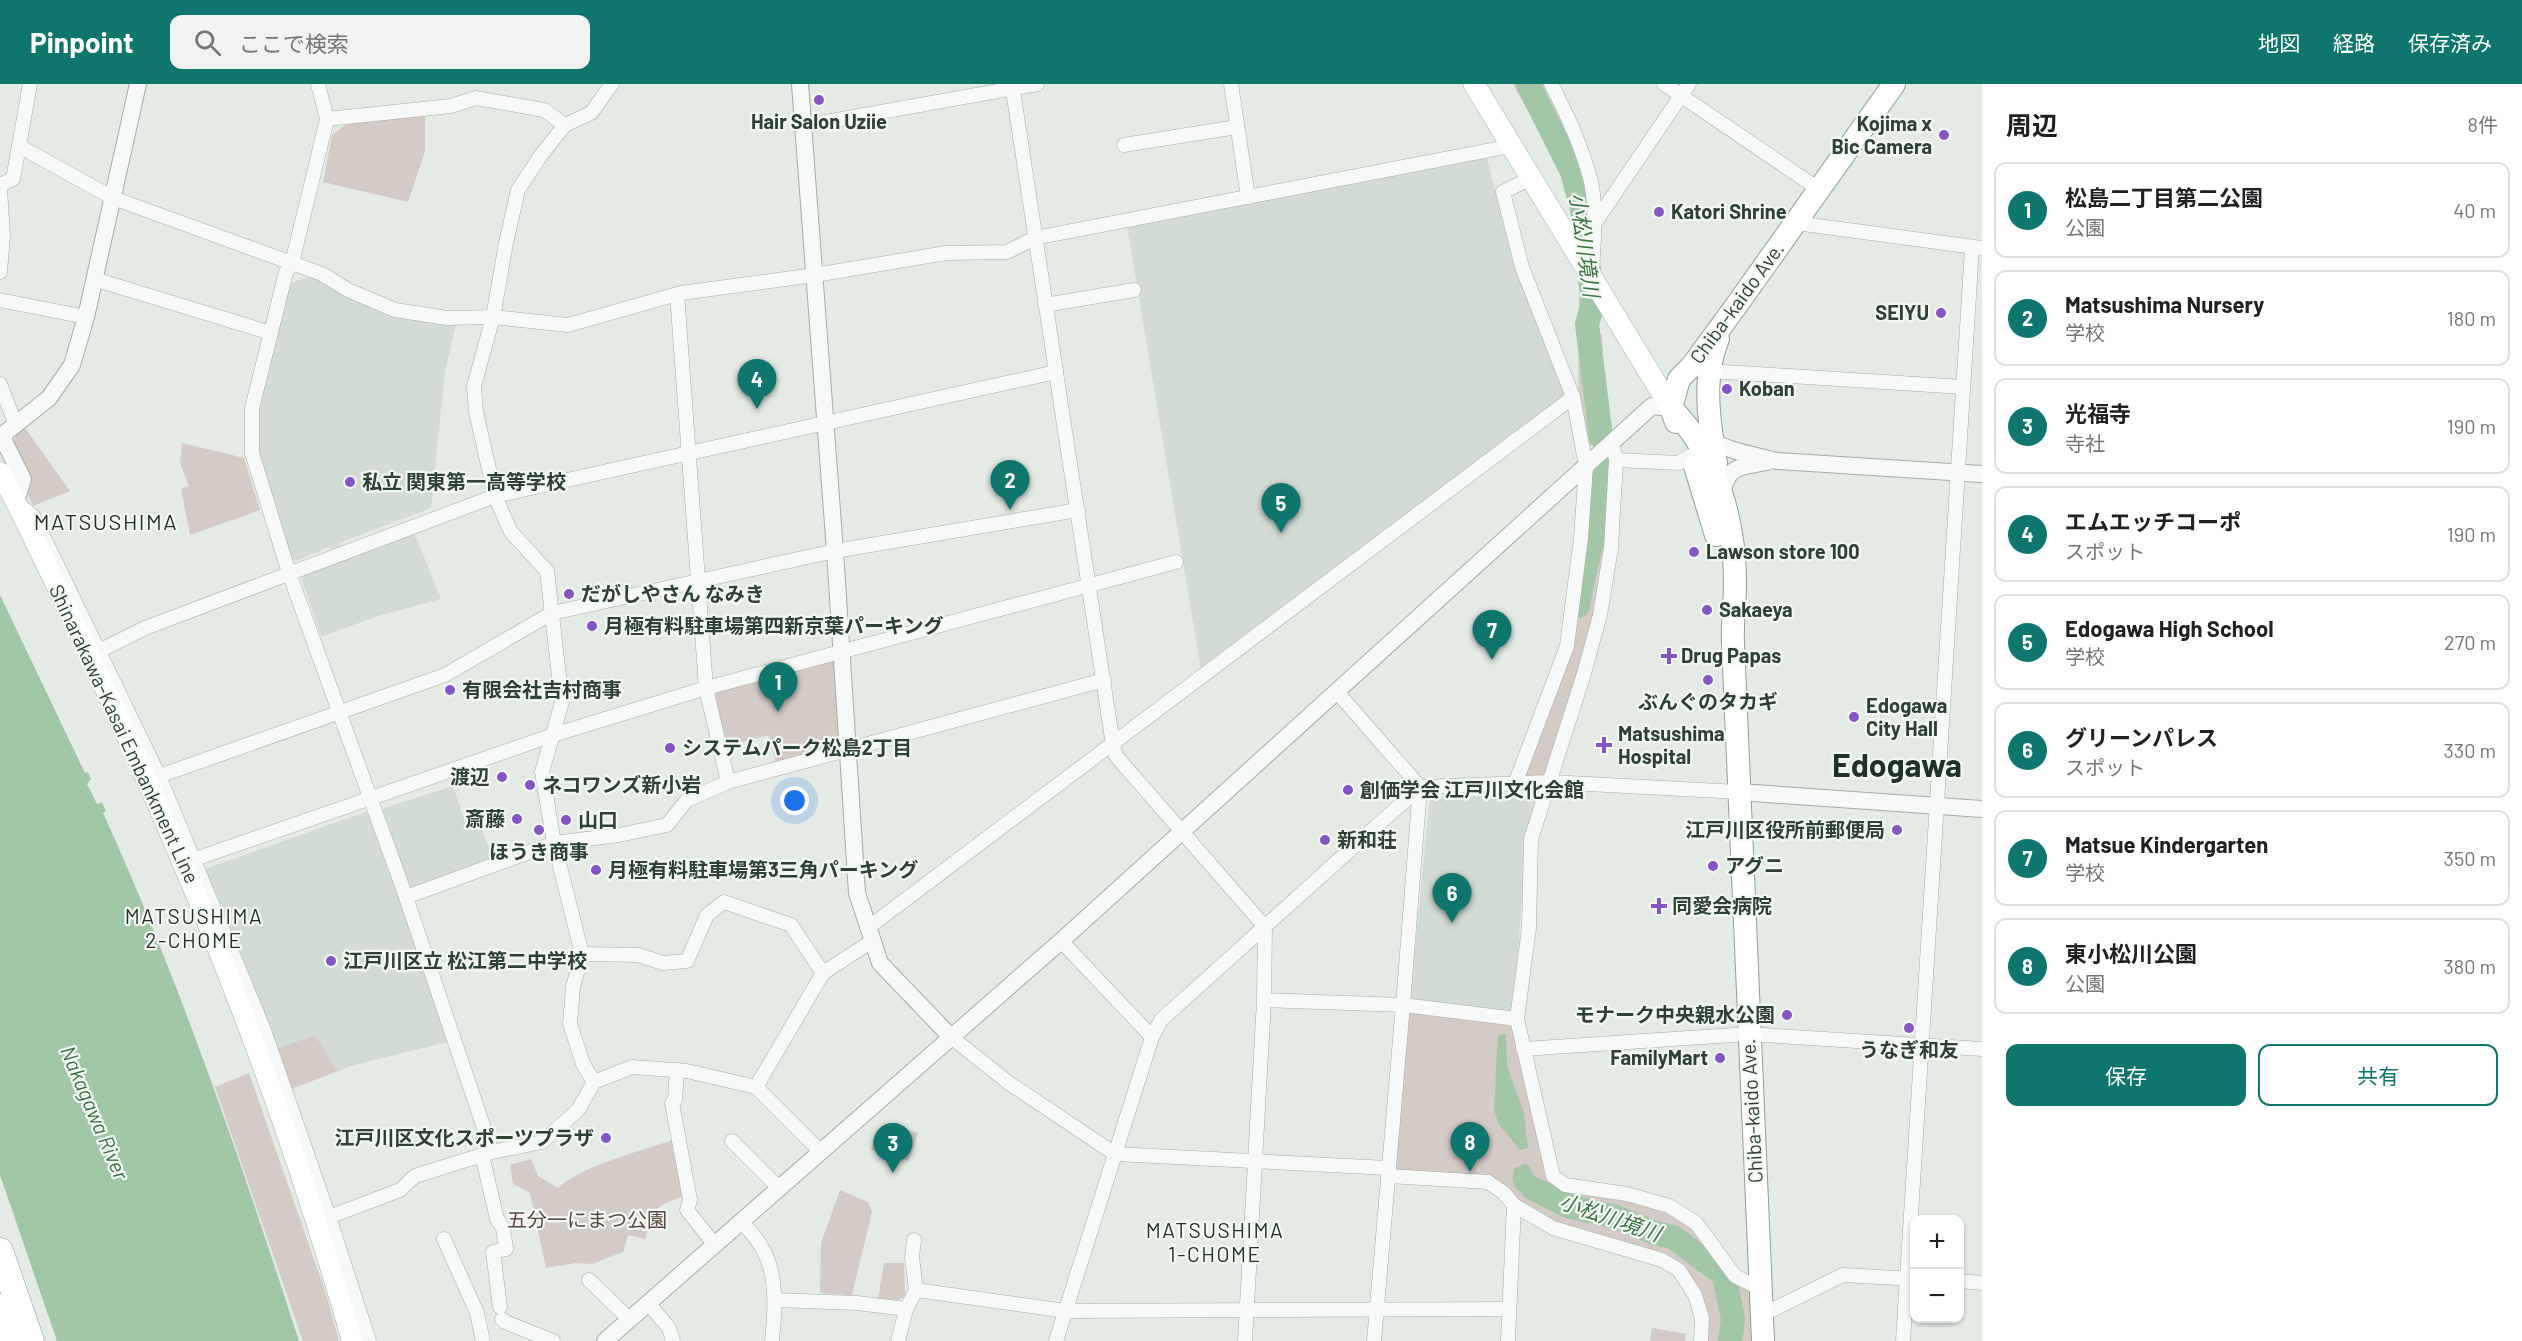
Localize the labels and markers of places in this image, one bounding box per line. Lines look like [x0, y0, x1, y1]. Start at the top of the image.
marker: Hair Salon Uziie [812, 93, 826, 107]
place label: Hair Salon Uziie [751, 109, 887, 133]
place label: Kojima x Bic Camera [1831, 111, 1932, 158]
marker: Kojima x Bic Camera [1937, 128, 1951, 142]
place label: Katori Shrine [1671, 199, 1787, 223]
marker: Katori Shrine [1652, 205, 1666, 219]
place label: SEIYU [1875, 300, 1929, 324]
marker: SEIYU [1934, 306, 1948, 320]
pin: 4 [738, 360, 777, 409]
place label: Koban [1739, 376, 1795, 400]
marker: Koban [1720, 382, 1734, 396]
pin: 2 [990, 460, 1030, 510]
place label: 私立 関東第一高等学校 [362, 469, 566, 493]
marker: 私立 関東第一高等学校 [343, 475, 357, 489]
pin: 5 [1262, 484, 1300, 533]
place label: Lawson store 100 [1706, 539, 1860, 563]
marker: Lawson store 100 [1687, 545, 1701, 559]
place label: だがしやさん なみき [581, 581, 765, 605]
marker: だがしやさん なみき [562, 587, 576, 601]
place label: Sakaeya [1719, 597, 1793, 621]
marker: Sakaeya [1700, 603, 1714, 617]
pin: 7 [1472, 610, 1512, 660]
place label: 月極有料駐車場第四新京葉パーキング [604, 613, 943, 637]
marker: 月極有料駐車場第四新京葉パーキング [585, 619, 599, 633]
place label: Drug Papas [1681, 643, 1781, 667]
marker: Drug Papas [1662, 649, 1676, 663]
pin: 1 [758, 662, 798, 712]
marker: ぶんぐのタカギ [1701, 673, 1715, 687]
place label: 有限会社吉村商事 [462, 677, 622, 701]
marker: 有限会社吉村商事 [443, 683, 457, 697]
place label: ぶんぐのタカギ [1638, 689, 1778, 713]
place label: Edogawa City Hall [1866, 693, 1947, 740]
marker: Edogawa City Hall [1847, 710, 1861, 724]
place label: Matsushima Hospital [1618, 721, 1725, 768]
place label: システムパーク松島2丁目 [682, 735, 913, 759]
marker: Matsushima Hospital [1595, 736, 1613, 754]
marker: システムパーク松島2丁目 [663, 741, 677, 755]
place label: 渡辺 [450, 764, 490, 788]
marker: 渡辺 [495, 770, 509, 784]
place label: ネコワンズ新小岩 [542, 772, 701, 796]
place label: 創価学会 江戸川文化会館 [1360, 777, 1584, 801]
marker: ネコワンズ新小岩 [523, 778, 537, 792]
marker: 創価学会 江戸川文化会館 [1341, 783, 1355, 797]
place label: 斎藤 [465, 806, 505, 830]
place label: 山口 [578, 807, 618, 831]
marker: 斎藤 [510, 812, 524, 826]
marker: 山口 [559, 813, 573, 827]
place label: 江戸川区役所前郵便局 [1685, 817, 1885, 841]
marker: ほうき商事 [532, 823, 546, 837]
marker: 江戸川区役所前郵便局 [1890, 823, 1904, 837]
place label: 新和荘 [1337, 827, 1397, 851]
marker: 新和荘 [1318, 833, 1332, 847]
place label: ほうき商事 [489, 839, 589, 863]
place label: アグニ [1725, 853, 1784, 877]
place label: 月極有料駐車場第3三角パーキング [608, 857, 918, 881]
marker: アグニ [1706, 859, 1720, 873]
marker: 月極有料駐車場第3三角パーキング [589, 863, 603, 877]
pin: 6 [1432, 874, 1472, 923]
place label: 同愛会病院 [1672, 893, 1772, 917]
marker: 同愛会病院 [1650, 897, 1668, 915]
place label: 江戸川区立 松江第二中学校 [343, 948, 587, 972]
marker: 江戸川区立 松江第二中学校 [324, 954, 338, 968]
place label: モナーク中央親水公園 [1575, 1002, 1775, 1026]
marker: モナーク中央親水公園 [1780, 1008, 1794, 1022]
marker: うなぎ和友 [1902, 1021, 1916, 1035]
place label: うなぎ和友 [1859, 1037, 1959, 1061]
place label: FamilyMart [1610, 1045, 1708, 1069]
marker: FamilyMart [1713, 1051, 1727, 1065]
pin: 8 [1450, 1122, 1490, 1172]
pin: 3 [874, 1124, 912, 1173]
place label: 江戸川区文化スポーツプラザ [334, 1125, 594, 1149]
marker: 江戸川区文化スポーツプラザ [599, 1131, 613, 1145]

